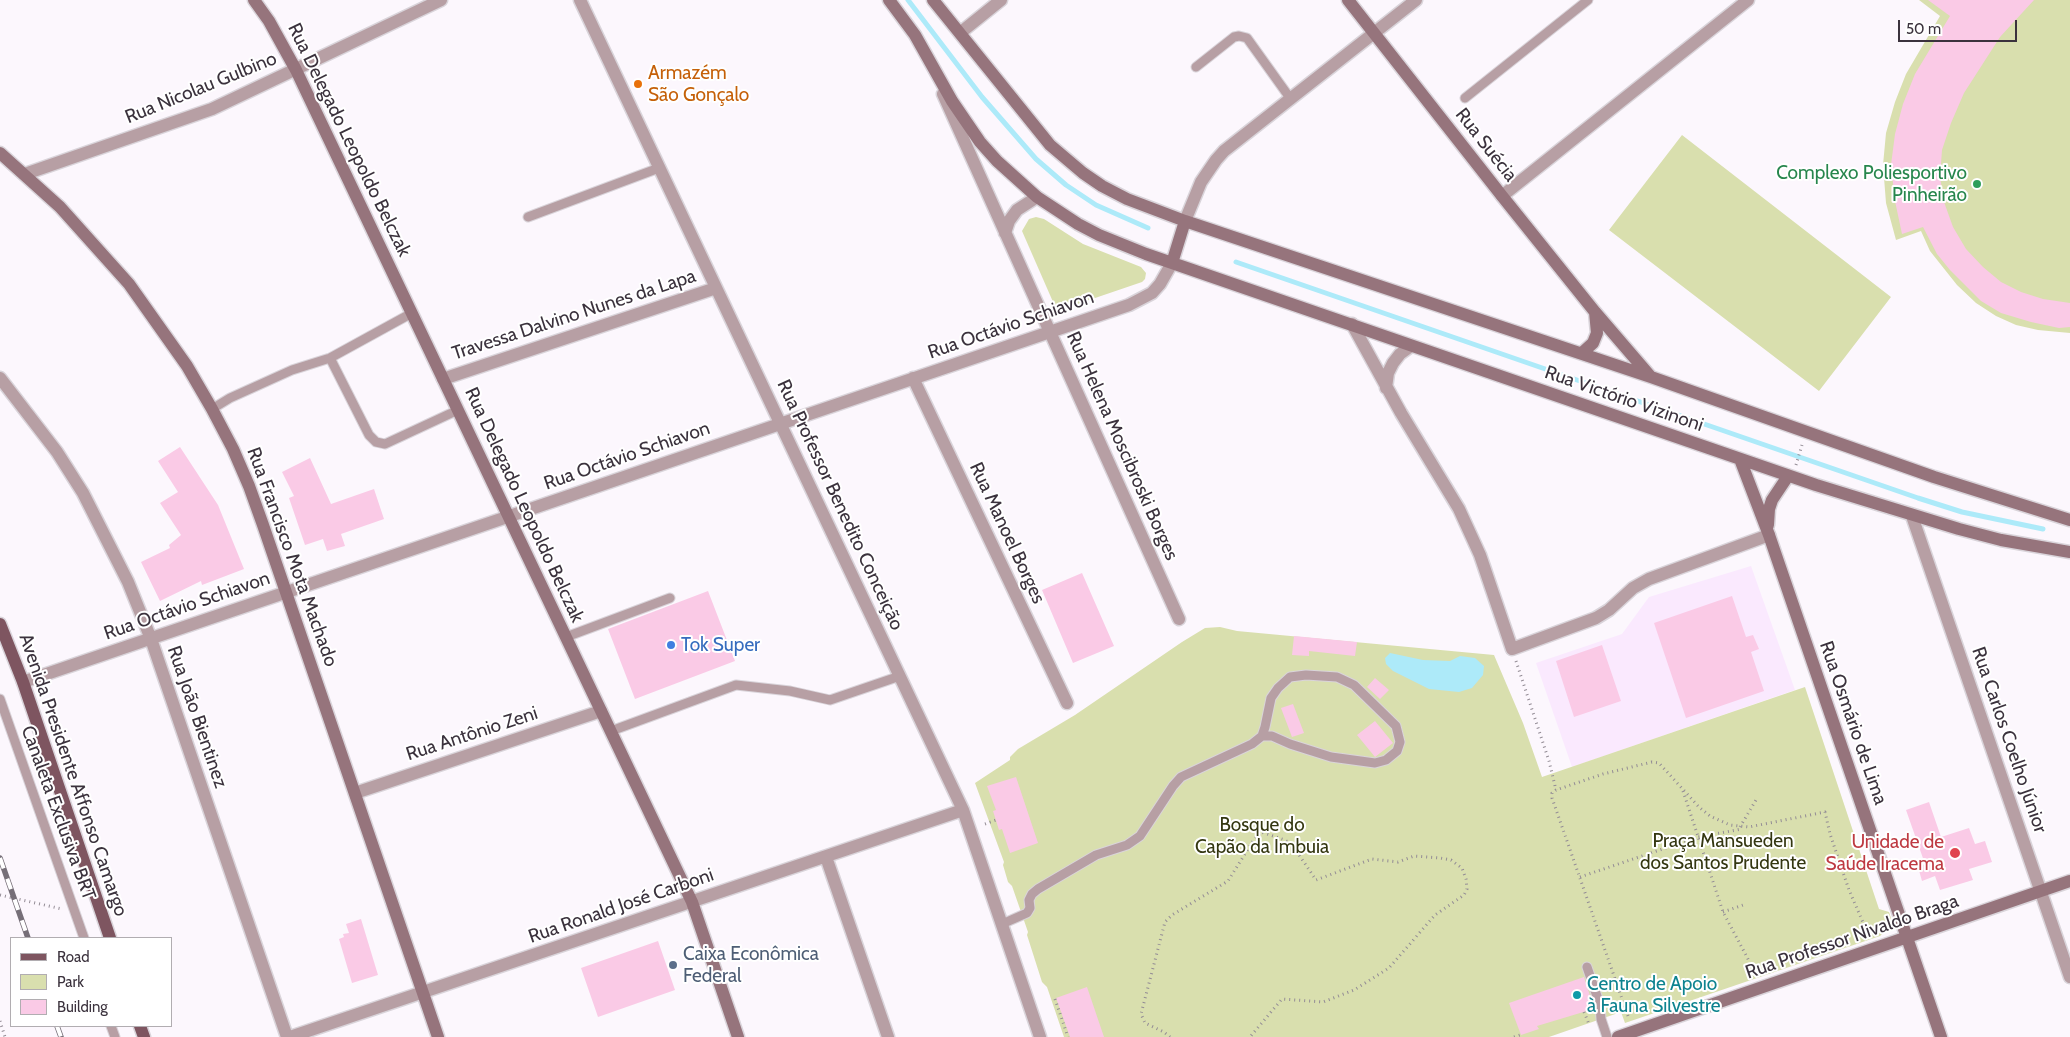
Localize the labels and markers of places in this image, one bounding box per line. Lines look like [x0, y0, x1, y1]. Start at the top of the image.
place label: Armazém São Gonçalo [648, 62, 749, 106]
marker: Armazém São Gonçalo [632, 78, 644, 90]
place label: Complexo Poliesportivo Pinheirão [1776, 162, 1967, 206]
marker: Complexo Poliesportivo Pinheirão [1971, 178, 1983, 190]
place label: Tok Super [681, 634, 760, 656]
marker: Tok Super [665, 639, 677, 651]
place label: Unidade de Saúde Iracema [1826, 831, 1944, 875]
marker: Unidade de Saúde Iracema [1948, 846, 1962, 860]
place label: Caixa Econômica Federal [683, 943, 819, 987]
marker: Caixa Econômica Federal [667, 959, 679, 971]
place label: Centro de Apoio à Fauna Silvestre [1587, 973, 1720, 1017]
marker: Centro de Apoio à Fauna Silvestre [1571, 989, 1583, 1001]

